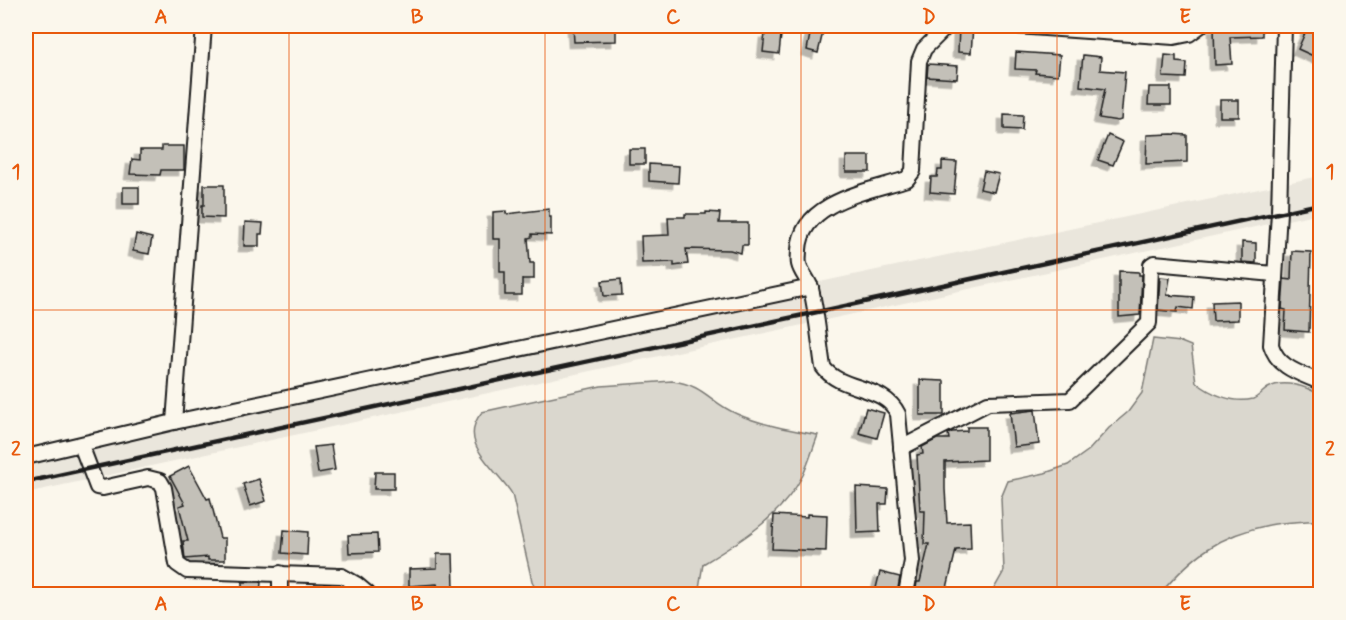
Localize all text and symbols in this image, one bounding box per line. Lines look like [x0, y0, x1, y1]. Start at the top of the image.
text: A [154, 4, 168, 31]
text: B [411, 4, 424, 31]
text: C [666, 4, 681, 31]
text: D [922, 4, 936, 31]
text: E [1179, 4, 1191, 31]
text: 1 [12, 159, 20, 186]
text: 1 [1326, 159, 1334, 186]
text: 2 [11, 436, 21, 463]
text: 2 [1325, 436, 1335, 463]
text: A [154, 591, 168, 618]
text: B [411, 591, 424, 618]
text: C [666, 591, 681, 618]
text: D [922, 591, 936, 618]
text: E [1179, 591, 1191, 618]

